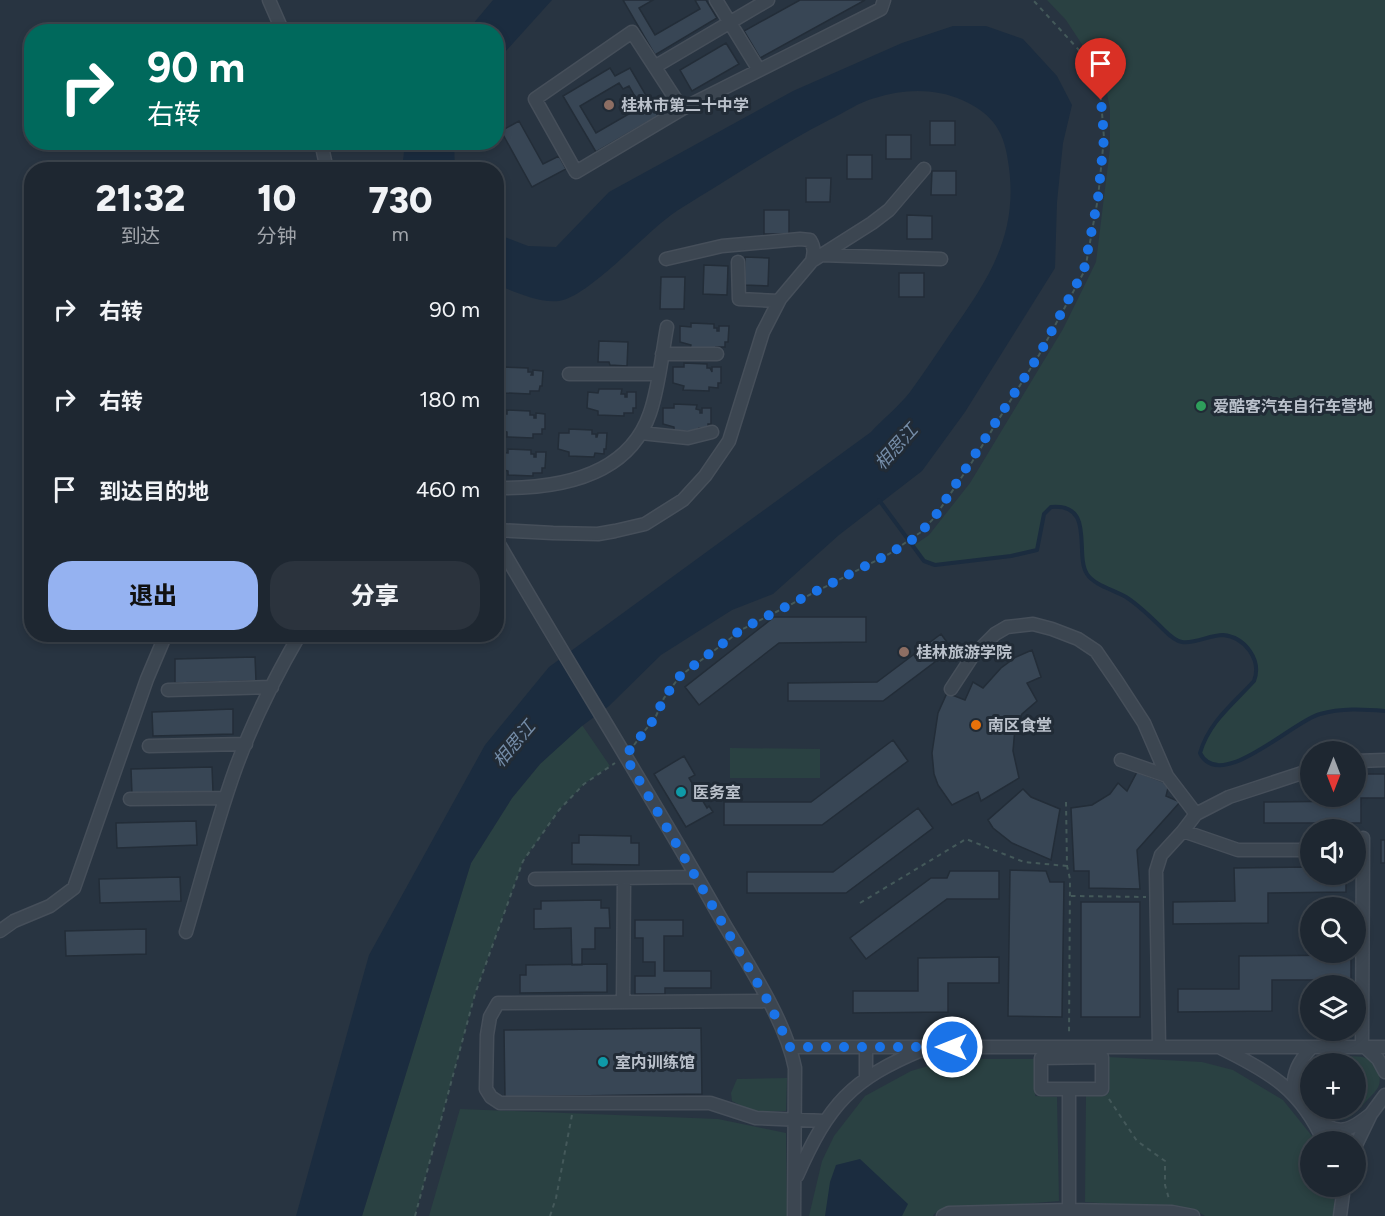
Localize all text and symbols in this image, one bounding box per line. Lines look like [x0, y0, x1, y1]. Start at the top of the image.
pin [1075, 38, 1126, 100]
text: 90 m [147, 42, 245, 93]
icon: arrive [1084, 47, 1117, 80]
icon: right [48, 48, 126, 126]
place label: 桂林市第二十中学 [621, 96, 749, 115]
text: 右转 [147, 98, 201, 131]
marker: 桂林市第二十中学 [602, 98, 616, 112]
text: 21:32 [96, 177, 185, 220]
text: 10 [257, 177, 296, 220]
text: 730 [368, 179, 432, 222]
text: m [392, 222, 409, 246]
text: 到达 [120, 224, 160, 248]
text: 分钟 [257, 224, 297, 248]
icon: right [48, 293, 81, 326]
text: 90 m [429, 296, 480, 323]
text: 右转 [99, 298, 143, 325]
icon: right [48, 383, 81, 416]
text: 180 m [419, 386, 480, 413]
text: 右转 [99, 388, 143, 415]
place label: 爱酷客汽车自行车营地 [1213, 397, 1373, 416]
marker: 爱酷客汽车自行车营地 [1194, 399, 1208, 413]
water label: 相思江 [870, 418, 924, 474]
icon: arrive [48, 473, 81, 506]
text: 460 m [416, 476, 480, 503]
text: 到达目的地 [99, 478, 209, 505]
button: 退出 [48, 561, 258, 630]
button: 分享 [270, 561, 480, 630]
place label: 桂林旅游学院 [916, 643, 1012, 662]
marker: 桂林旅游学院 [897, 645, 911, 659]
water label: 相思江 [488, 715, 541, 772]
place label: 南区食堂 [988, 716, 1052, 735]
marker: 南区食堂 [969, 718, 983, 732]
north arrow [1300, 741, 1366, 807]
map controls [1300, 741, 1366, 1197]
place label: 医务室 [693, 783, 741, 802]
marker: 医务室 [674, 785, 688, 799]
button: sound [1300, 819, 1366, 885]
button: search [1300, 897, 1366, 963]
button: layers [1300, 975, 1366, 1041]
position arrow [920, 1015, 984, 1079]
place label: 室内训练馆 [615, 1053, 695, 1072]
button: + [1300, 1053, 1366, 1119]
marker: 室内训练馆 [596, 1055, 610, 1069]
button: − [1300, 1131, 1366, 1197]

